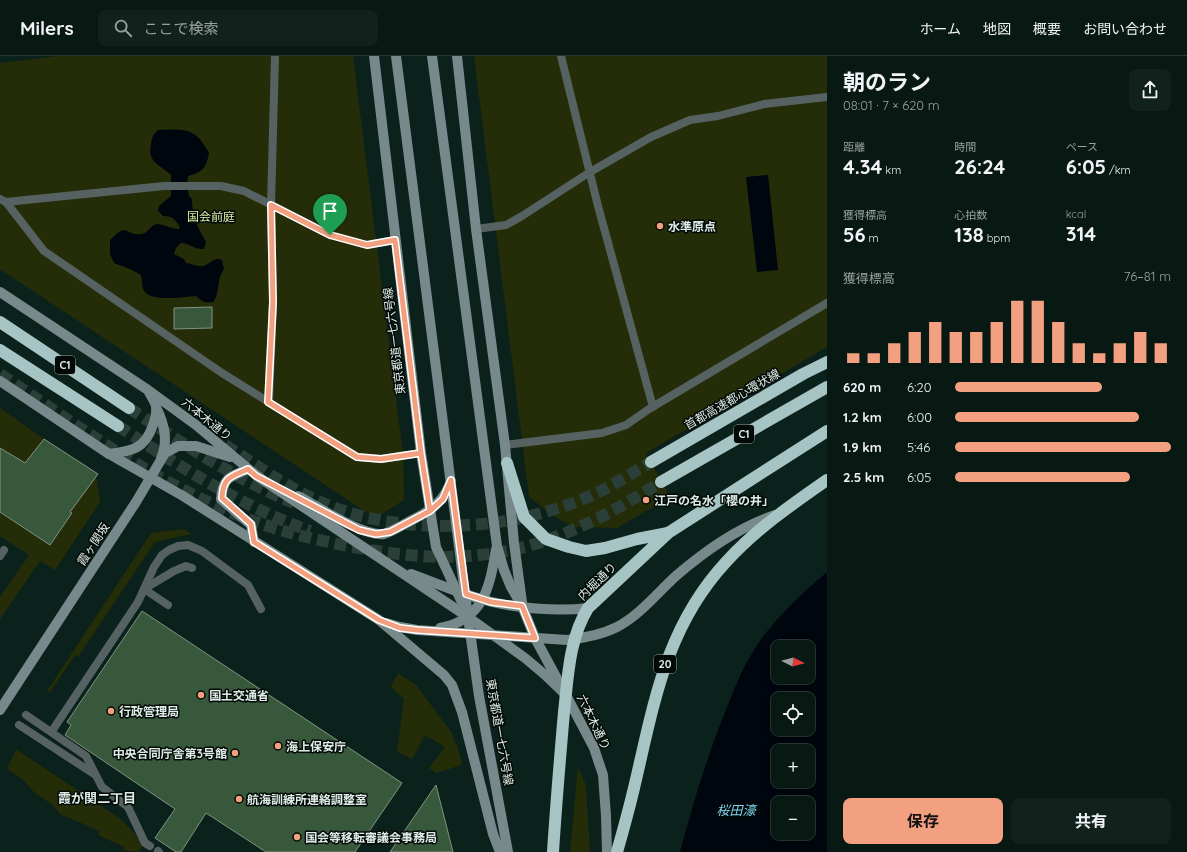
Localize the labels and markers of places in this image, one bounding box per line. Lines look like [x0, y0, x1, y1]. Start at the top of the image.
pin [313, 194, 347, 235]
place label: 水準原点 [668, 219, 716, 234]
marker: 水準原点 [655, 221, 665, 231]
place label: 江戸の名水「櫻の井」 [654, 493, 774, 508]
marker: 江戸の名水「櫻の井」 [641, 495, 651, 505]
place label: 国土交通省 [209, 688, 269, 703]
marker: 国土交通省 [196, 690, 206, 700]
place label: 行政管理局 [119, 704, 179, 719]
marker: 行政管理局 [106, 706, 116, 716]
place label: 海上保安庁 [286, 739, 346, 754]
marker: 海上保安庁 [273, 741, 283, 751]
place label: 中央合同庁舎第3号館 [113, 746, 227, 761]
marker: 中央合同庁舎第3号館 [230, 748, 240, 758]
place label: 航海訓練所連絡調整室 [247, 792, 367, 807]
marker: 航海訓練所連絡調整室 [234, 794, 244, 804]
place label: 国会等移転審議会事務局 [305, 830, 437, 845]
marker: 国会等移転審議会事務局 [292, 832, 302, 842]

